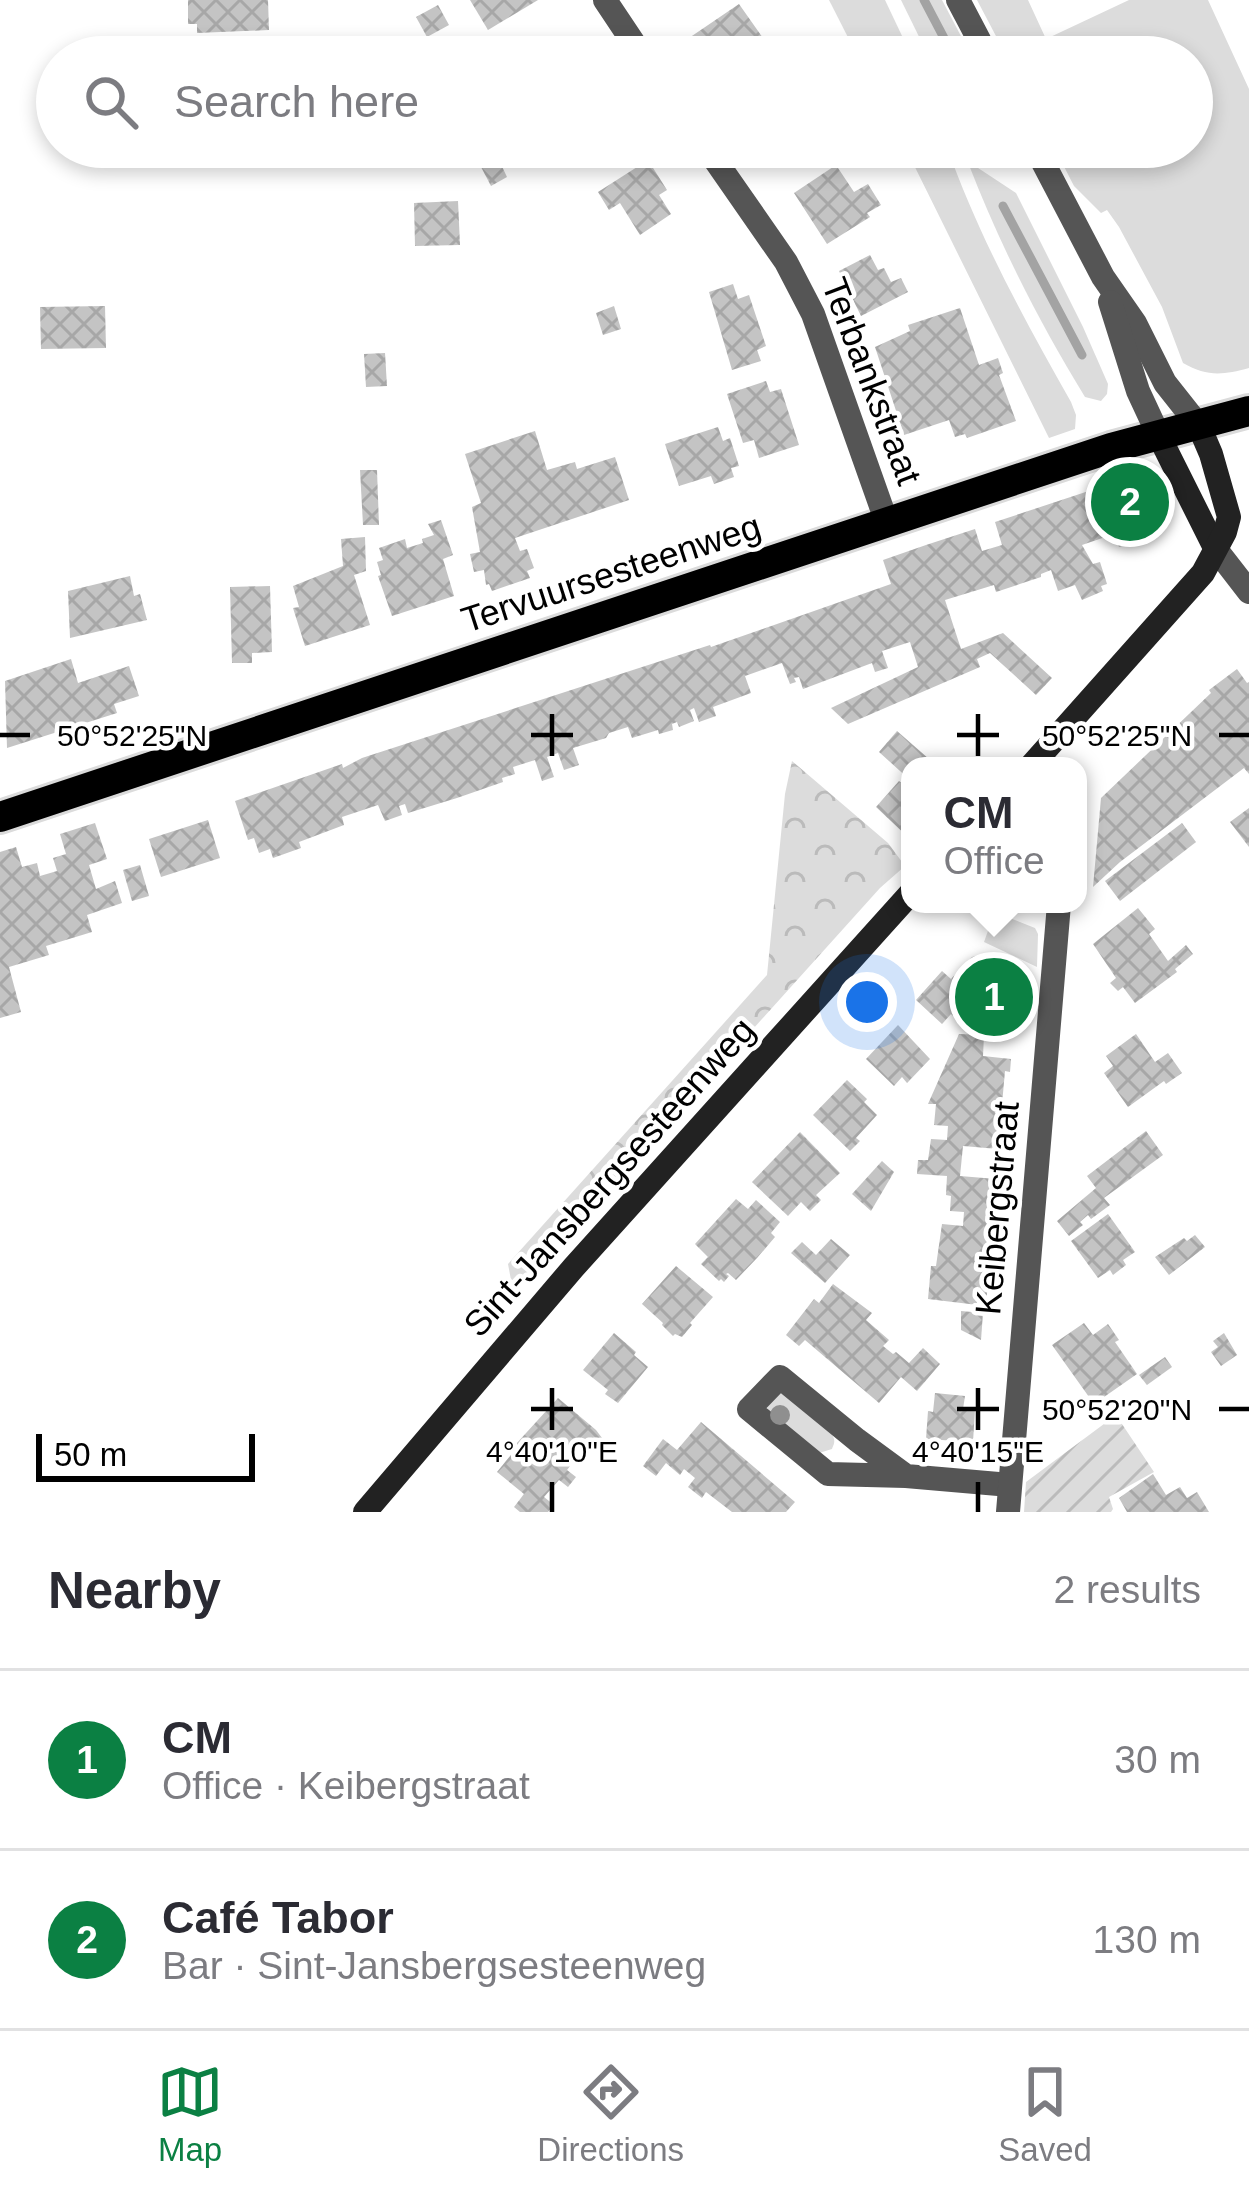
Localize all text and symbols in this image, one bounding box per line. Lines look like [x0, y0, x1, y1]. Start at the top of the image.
search box [36, 36, 1213, 168]
icon: search [78, 69, 144, 135]
text: Search here [174, 76, 419, 127]
street label: Terbankstraat [814, 272, 930, 490]
pin: 2 [1091, 457, 1169, 547]
street label: Tervuursesteenweg [456, 505, 766, 641]
text: 50°52'25"N [57, 719, 207, 752]
text: 50°52'25"N [1042, 719, 1192, 752]
popup [901, 757, 1087, 913]
text: CM [943, 787, 1013, 838]
text: Office [943, 839, 1045, 882]
pin: 1 [955, 952, 1033, 1042]
your location [837, 972, 897, 1032]
street label: Sint-Jansbergsesteenweg [455, 1009, 763, 1345]
street label: Keibergstraat [967, 1100, 1027, 1316]
text: 50°52'20"N [1042, 1393, 1192, 1426]
scale bar [36, 1428, 255, 1481]
text: 4°40'10"E [486, 1435, 618, 1468]
text: 4°40'15"E [912, 1435, 1044, 1468]
text: 50 m [54, 1436, 127, 1473]
text: Nearby [48, 1562, 221, 1619]
text: 2 results [1054, 1568, 1201, 1611]
text: CM [162, 1712, 232, 1763]
text: 1 [76, 1738, 98, 1781]
text: 30 m [1114, 1738, 1201, 1781]
text: Office · Keibergstraat [162, 1764, 530, 1807]
text: Café Tabor [162, 1892, 394, 1943]
text: 2 [76, 1918, 98, 1961]
text: 130 m [1093, 1918, 1201, 1961]
text: Bar · Sint-Jansbergsesteenweg [162, 1944, 706, 1987]
tab: Map [157, 2059, 223, 2169]
tab: Directions [537, 2059, 684, 2169]
tab: Saved [998, 2059, 1092, 2169]

